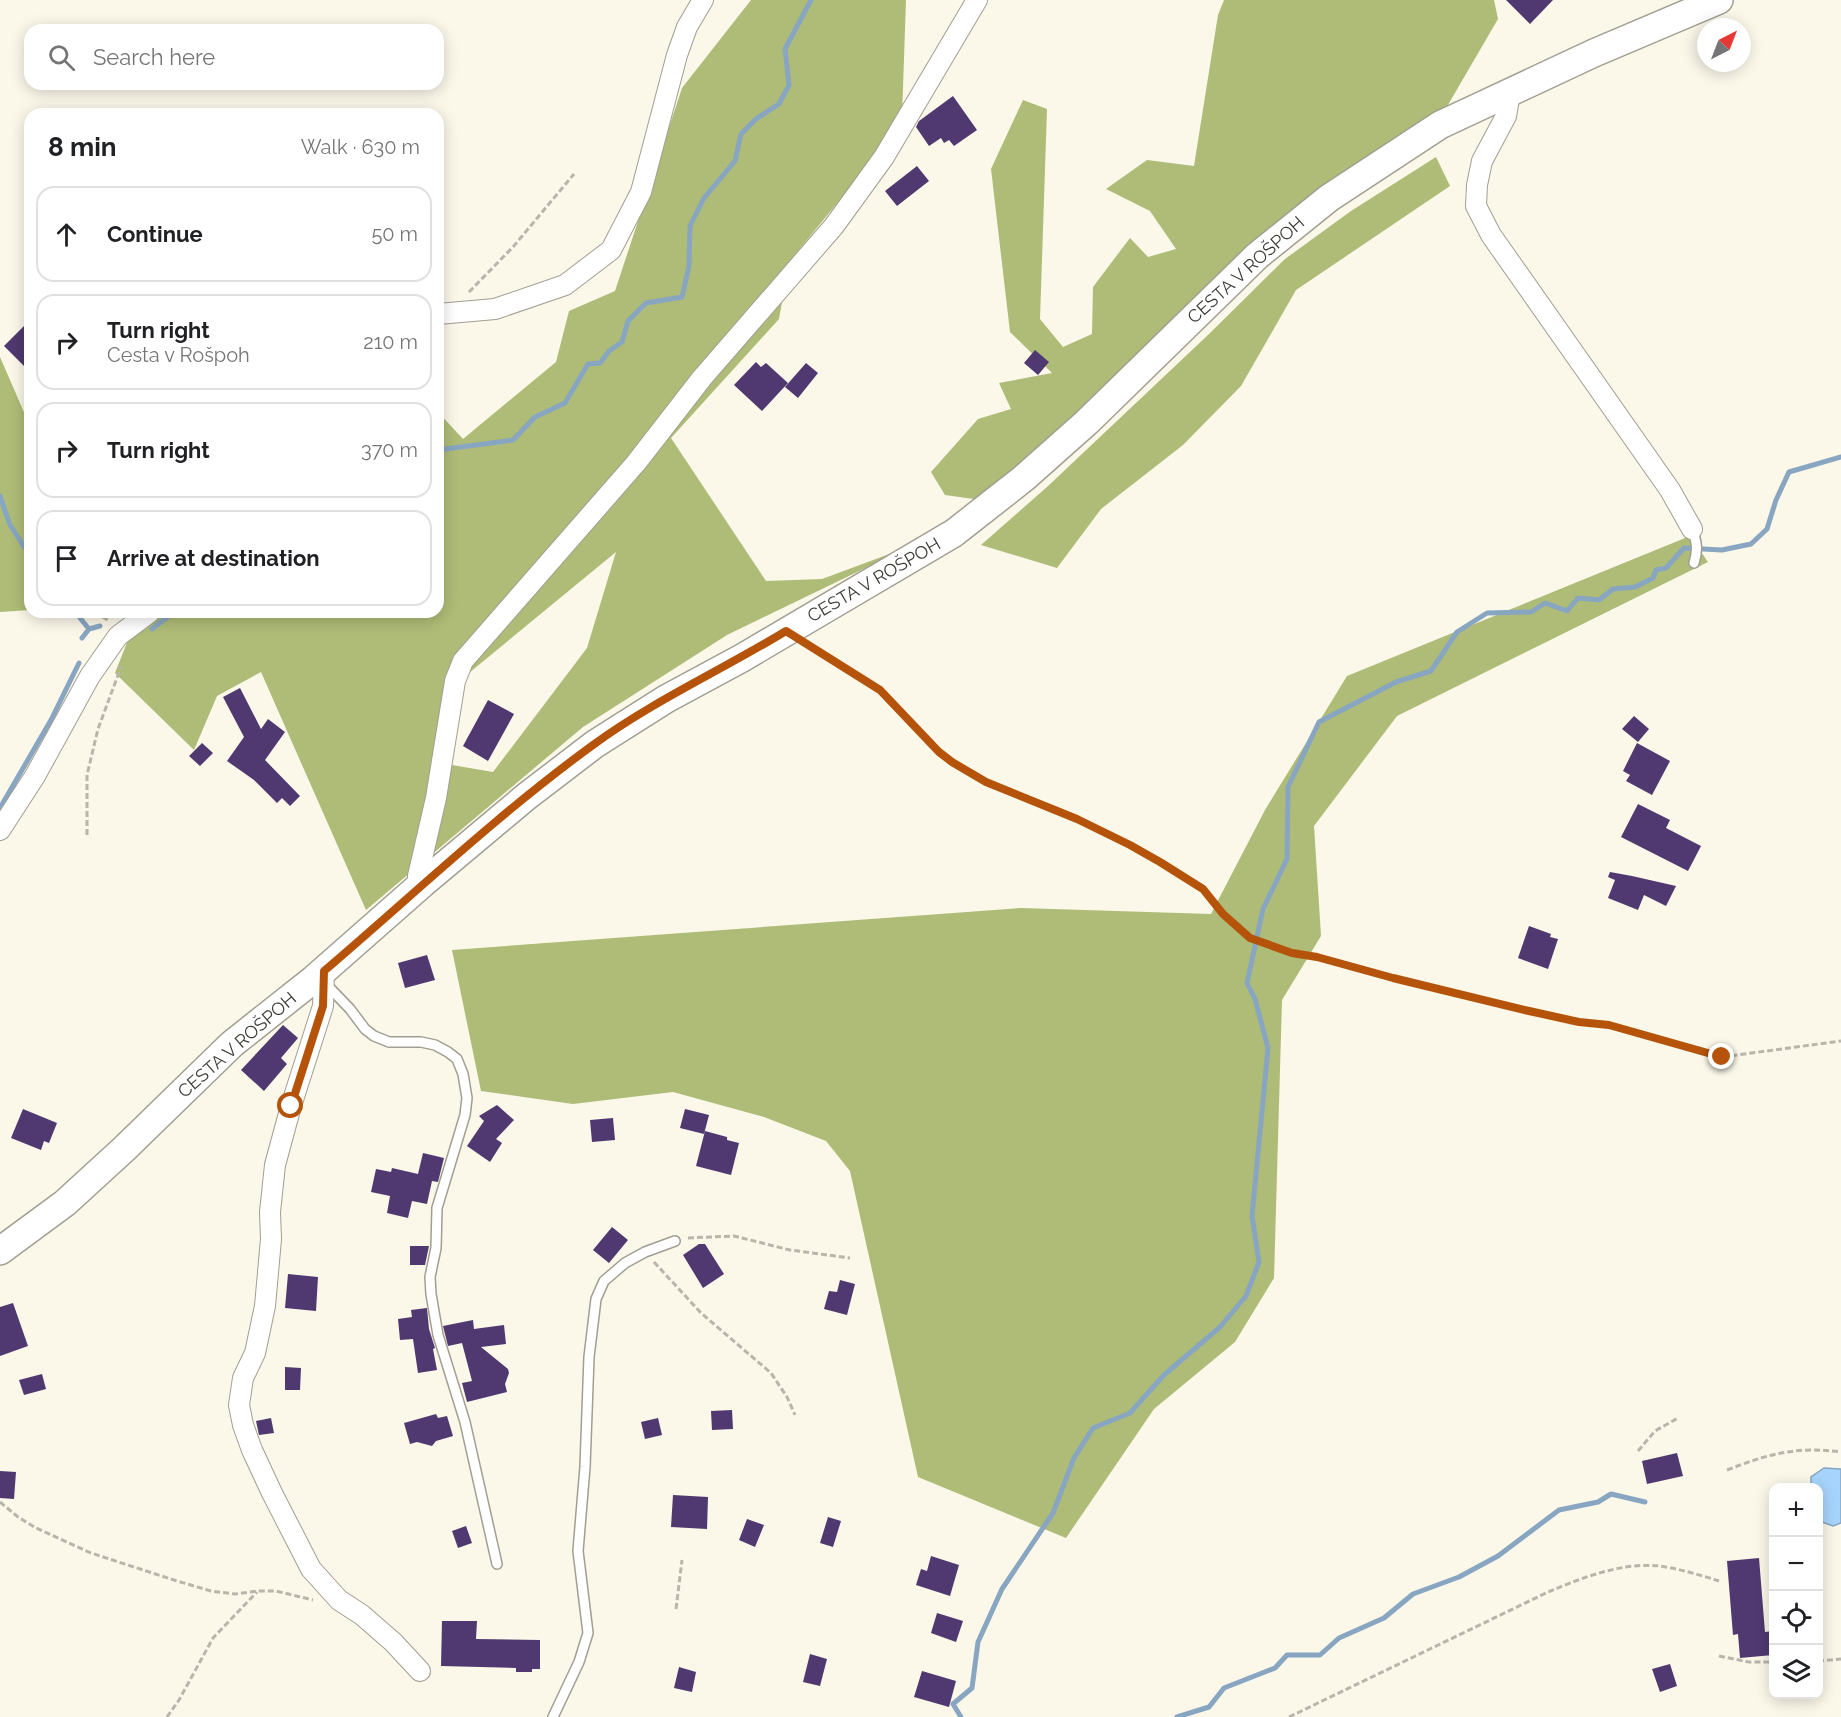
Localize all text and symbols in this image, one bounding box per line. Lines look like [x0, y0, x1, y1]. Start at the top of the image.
north arrow [1697, 18, 1751, 72]
search box [24, 24, 444, 90]
icon: search [45, 41, 78, 74]
text: Search here [93, 44, 215, 70]
text: 8 min [48, 132, 116, 162]
text: Walk · 630 m [301, 135, 420, 159]
street label: CESTA V ROŠPOH [1182, 211, 1308, 328]
icon: ahead [50, 218, 83, 251]
text: Continue [107, 221, 203, 247]
text: 50 m [371, 222, 418, 246]
text: Turn right [107, 317, 210, 343]
icon: right [50, 326, 83, 359]
text: 210 m [363, 330, 418, 354]
text: Cesta v Rošpoh [107, 343, 250, 367]
icon: right [50, 434, 83, 467]
text: Turn right [107, 437, 210, 463]
text: 370 m [361, 438, 418, 462]
street label: CESTA V ROŠPOH [803, 532, 944, 626]
icon: arrive [50, 542, 83, 575]
text: Arrive at destination [107, 545, 320, 571]
street label: CESTA V ROŠPOH [173, 987, 300, 1102]
route end [1708, 1043, 1734, 1069]
route start [277, 1092, 303, 1118]
map controls [1769, 1483, 1823, 1699]
button: + [1769, 1483, 1823, 1537]
button: − [1769, 1537, 1823, 1591]
button: locate [1769, 1591, 1823, 1645]
button: layers [1769, 1645, 1823, 1699]

